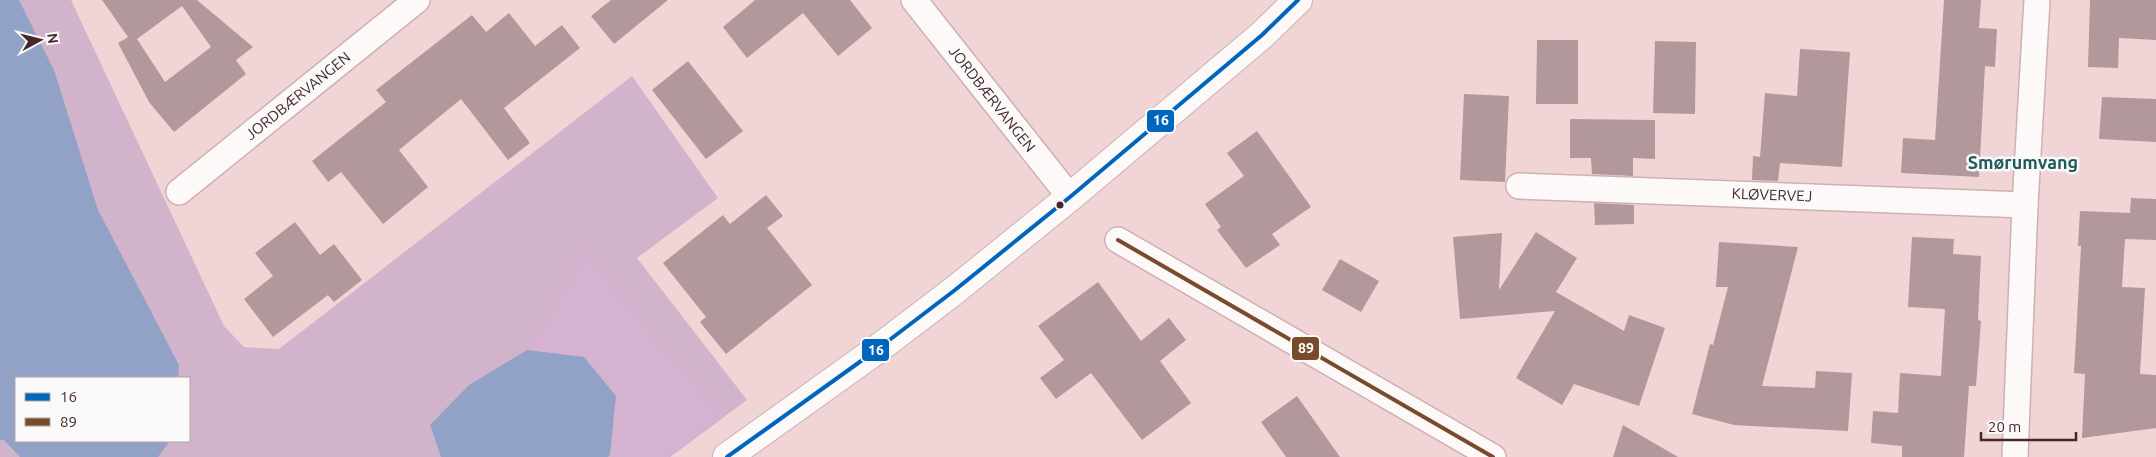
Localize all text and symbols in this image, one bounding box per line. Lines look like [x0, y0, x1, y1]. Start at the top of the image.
north arrow [15, 15, 65, 65]
text: N [44, 32, 61, 45]
street label: JORDBÆRVANGEN [946, 42, 1039, 155]
street label: JORDBÆRVANGEN [242, 48, 354, 143]
line badge: 16 [1146, 109, 1175, 133]
text: 16 [1153, 112, 1169, 128]
district label: Smørumvang [1968, 152, 2078, 172]
street label: KLØVERVEJ [1731, 185, 1813, 204]
unlabelled marker [1055, 200, 1065, 210]
line badge: 89 [1291, 336, 1320, 361]
line badge: 16 [861, 338, 890, 362]
text: 89 [1298, 340, 1314, 356]
text: 16 [868, 342, 884, 358]
legend [15, 377, 190, 442]
text: 16 [60, 388, 77, 405]
scale bar [1981, 410, 2076, 442]
text: 89 [60, 413, 77, 430]
text: 20 m [1988, 418, 2021, 435]

